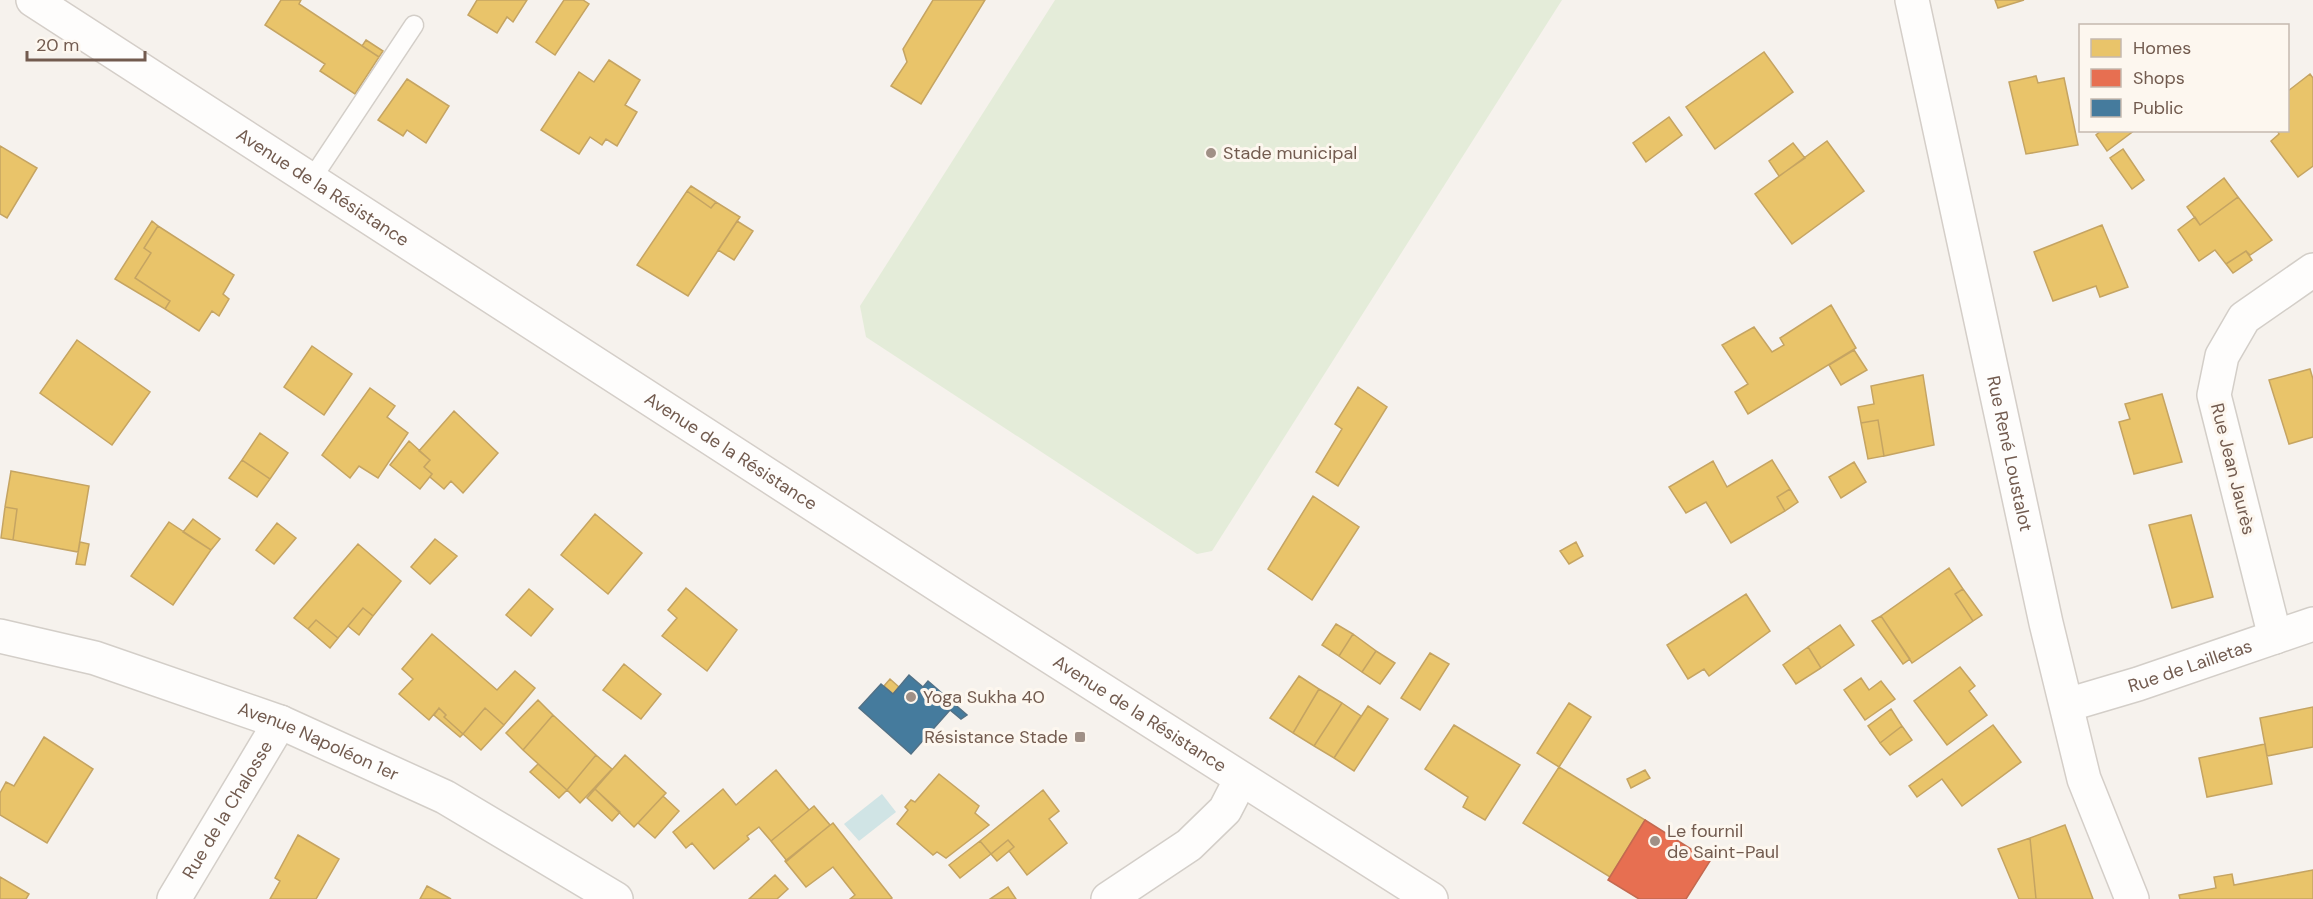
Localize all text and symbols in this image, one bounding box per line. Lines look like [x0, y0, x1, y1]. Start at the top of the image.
scale bar [27, 24, 146, 62]
legend [2079, 24, 2289, 132]
text: 20 m [36, 33, 79, 57]
text: Homes [2133, 36, 2191, 60]
text: Shops [2133, 66, 2185, 90]
text: Public [2133, 96, 2184, 120]
street label: Avenue de la Résistance [232, 123, 414, 252]
place label: Stade municipal [1223, 141, 1357, 165]
marker: Stade municipal [1204, 146, 1218, 160]
street label: Rue René Loustalot [1981, 373, 2038, 534]
street label: Avenue de la Résistance [640, 387, 822, 516]
street label: Rue Jean Jaurès [2205, 401, 2261, 537]
street label: Rue de Lailletas [2125, 634, 2255, 698]
street label: Avenue de la Résistance [1049, 650, 1231, 778]
place label: Yoga Sukha 40 [923, 685, 1045, 709]
marker: Yoga Sukha 40 [904, 690, 918, 704]
street label: Avenue Napoléon 1er [235, 696, 403, 787]
place label: Résistance Stade [924, 725, 1068, 749]
marker: Résistance Stade [1073, 730, 1087, 744]
street label: Rue de la Chalosse [177, 736, 278, 883]
place label: Le fournil de Saint-Paul [1667, 819, 1779, 864]
marker: Le fournil de Saint-Paul [1648, 834, 1662, 848]

